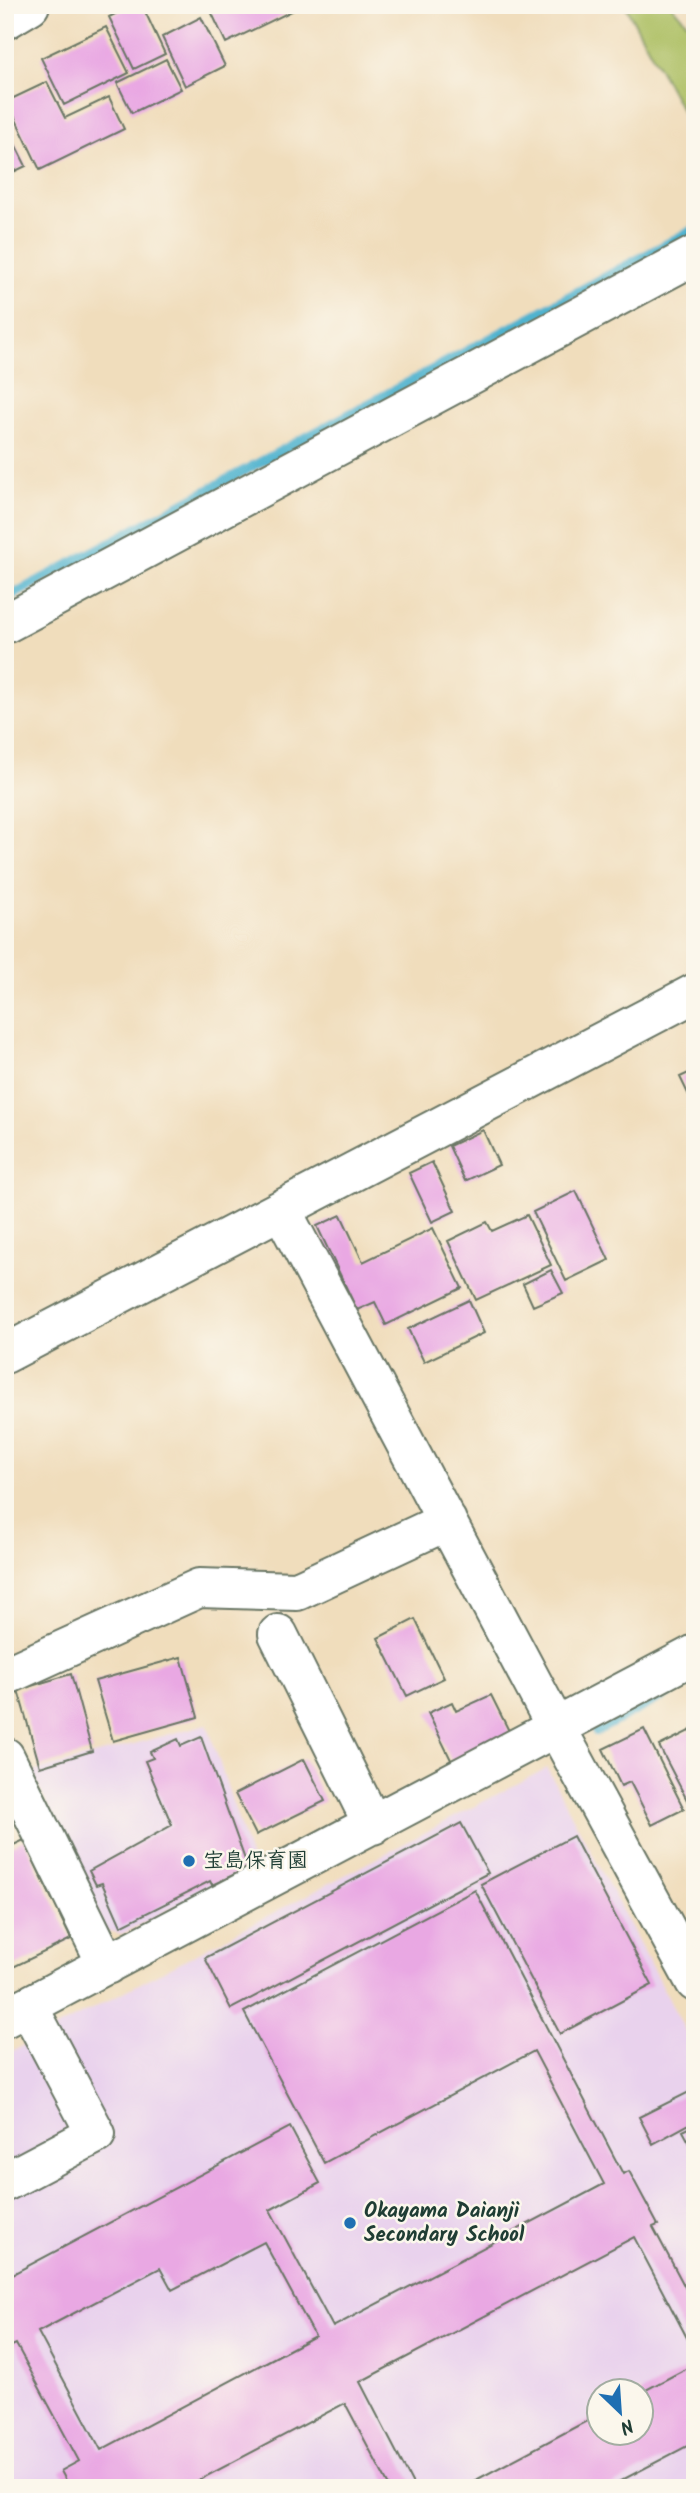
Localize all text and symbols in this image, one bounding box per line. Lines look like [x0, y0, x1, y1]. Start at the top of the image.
place label: 宝島保育園 [203, 1845, 308, 1878]
marker: 宝島保育園 [181, 1853, 197, 1869]
place label: Okayama Daianji Secondary School [364, 2195, 525, 2252]
marker: Okayama Daianji Secondary School [342, 2215, 358, 2231]
north arrow [584, 2378, 654, 2448]
text: N [615, 2409, 638, 2442]

